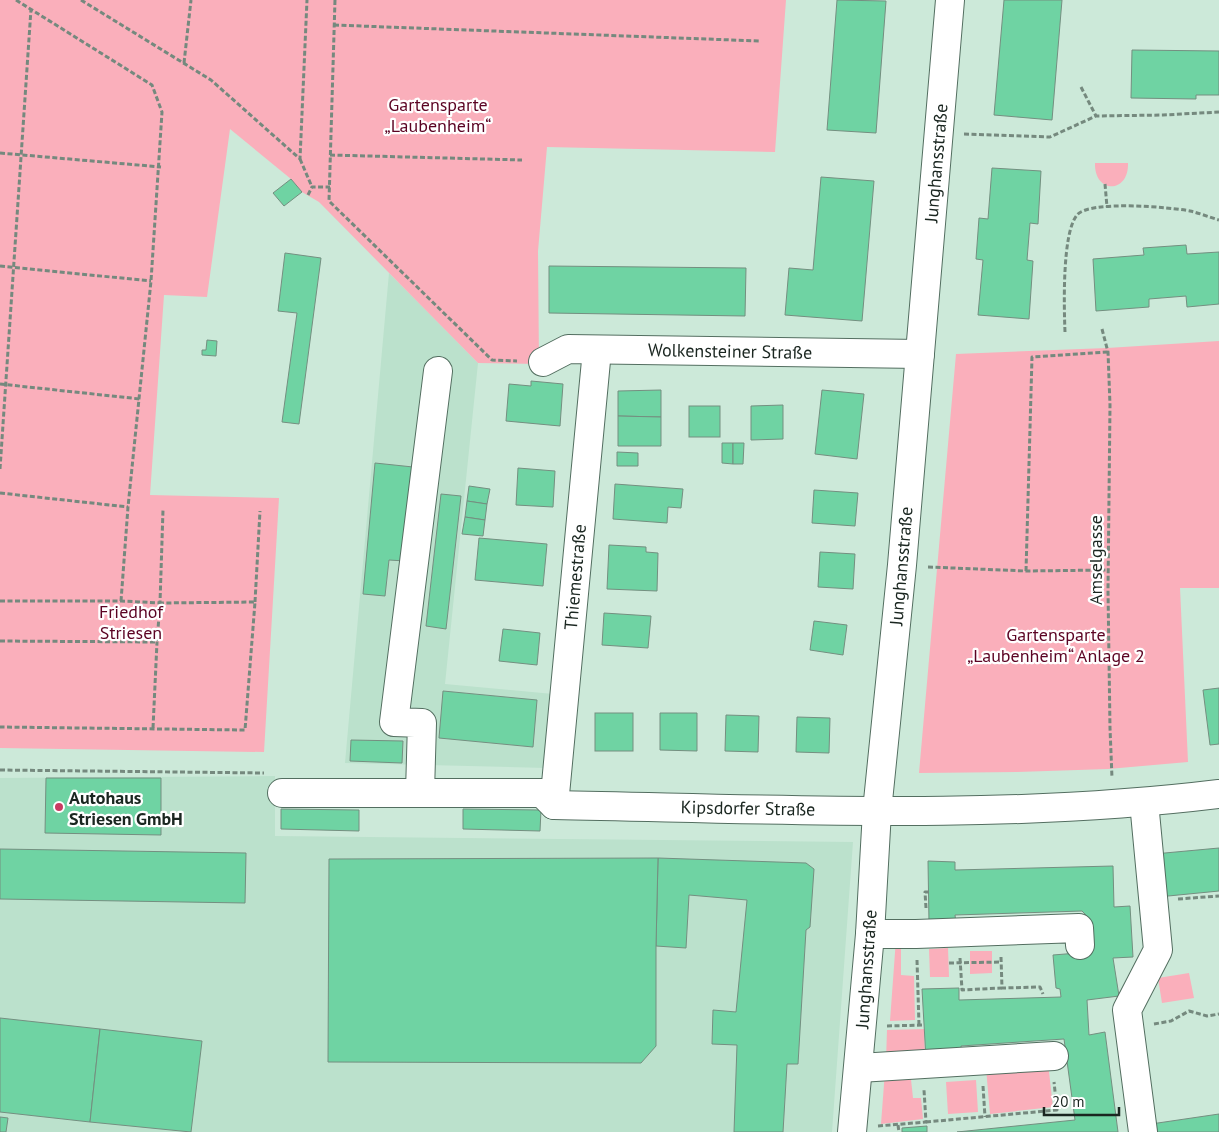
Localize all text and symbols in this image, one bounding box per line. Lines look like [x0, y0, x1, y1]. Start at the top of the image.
park label: Gartensparte „Laubenheim“ [385, 93, 491, 137]
street label: Junghansstraße [919, 103, 953, 224]
street label: Wolkensteiner Straße [648, 338, 812, 364]
street label: Junghansstraße [884, 506, 918, 627]
street label: Amselgasse [1084, 515, 1107, 605]
street label: Thiemestraße [559, 523, 591, 631]
park label: Friedhof Striesen [99, 600, 164, 644]
park label: Gartensparte „Laubenheim“ Anlage 2 [967, 623, 1145, 667]
place label: Autohaus Striesen GmbH [69, 786, 183, 830]
street label: Kipsdorfer Straße [680, 795, 816, 821]
marker: Autohaus Striesen GmbH [53, 801, 65, 813]
street label: Junghansstraße [850, 909, 882, 1030]
scale bar [1044, 1084, 1119, 1116]
text: 20 m [1052, 1092, 1085, 1111]

